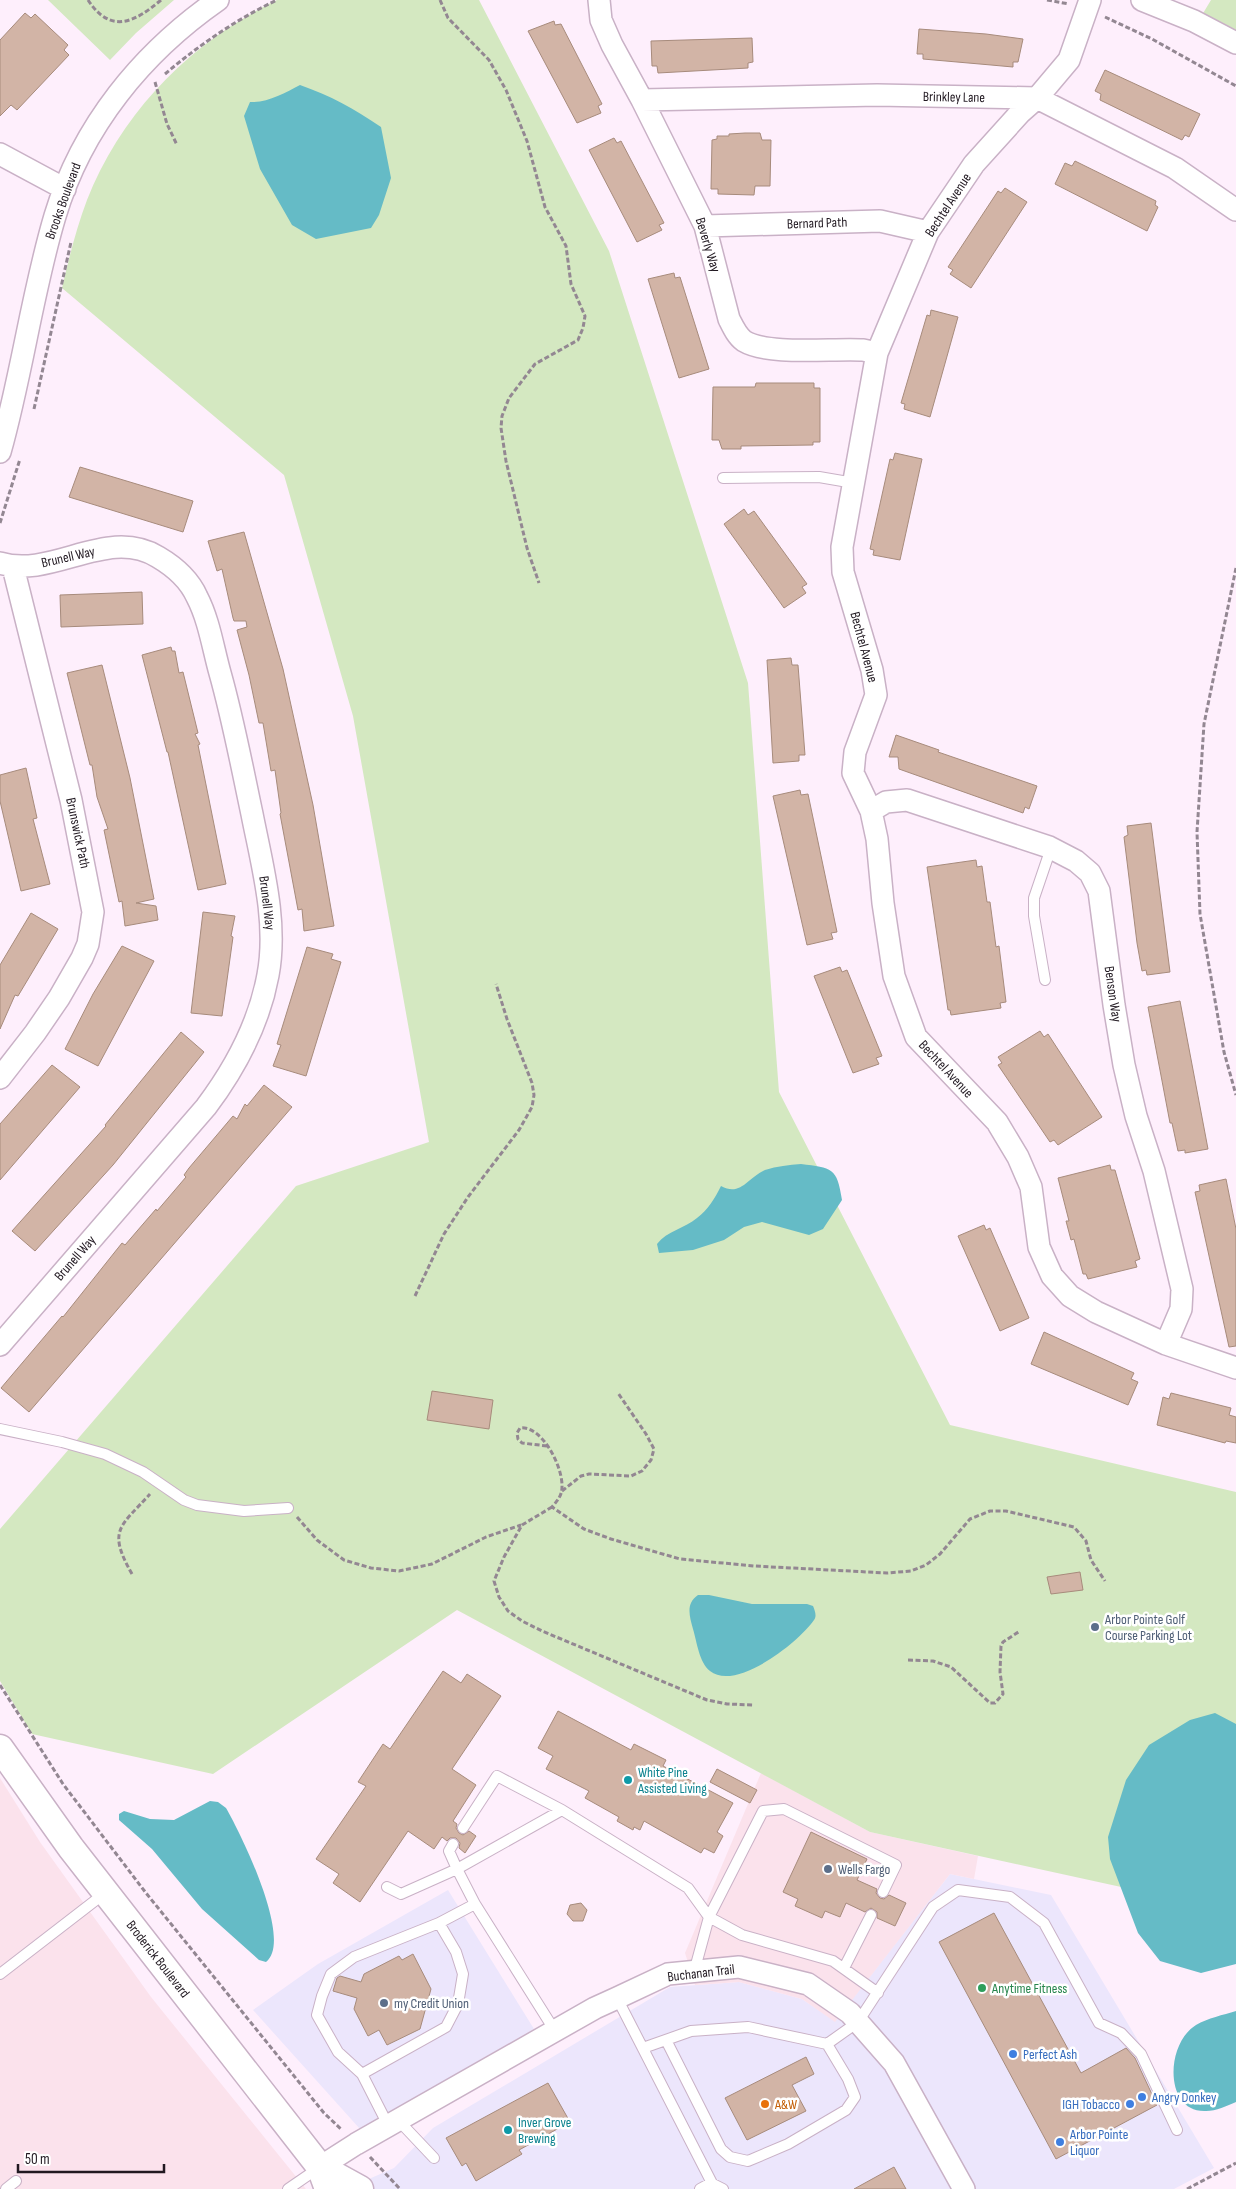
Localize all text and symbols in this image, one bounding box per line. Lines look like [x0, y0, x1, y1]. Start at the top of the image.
street label: Brinkley Lane [923, 88, 985, 106]
street label: Brooks Boulevard [41, 160, 85, 242]
street label: Bechtel Avenue [921, 170, 975, 240]
street label: Bernard Path [786, 213, 848, 233]
street label: Beverly Way [692, 216, 725, 275]
street label: Brunell Way [39, 542, 97, 571]
street label: Bechtel Avenue [846, 610, 882, 684]
street label: Brunswick Path [62, 796, 94, 870]
street label: Brunell Way [255, 875, 279, 932]
street label: Benson Way [1101, 965, 1125, 1024]
street label: Bechtel Avenue [915, 1037, 977, 1101]
street label: Brunell Way [51, 1231, 100, 1284]
place label: Arbor Pointe Golf Course Parking Lot [1104, 1611, 1192, 1644]
marker: Arbor Pointe Golf Course Parking Lot [1089, 1621, 1101, 1633]
place label: White Pine Assisted Living [637, 1764, 707, 1797]
marker: White Pine Assisted Living [622, 1774, 634, 1786]
place label: Wells Fargo [838, 1861, 891, 1878]
marker: Wells Fargo [822, 1863, 834, 1875]
street label: Broderick Boulevard [123, 1917, 194, 2001]
street label: Buchanan Trail [666, 1960, 736, 1986]
place label: Anytime Fitness [991, 1980, 1067, 1997]
marker: Anytime Fitness [976, 1982, 988, 1994]
place label: my Credit Union [394, 1995, 469, 2012]
marker: my Credit Union [378, 1997, 390, 2009]
place label: Perfect Ash [1023, 2046, 1077, 2063]
marker: Perfect Ash [1007, 2048, 1019, 2060]
place label: Angry Donkey [1151, 2089, 1217, 2106]
marker: Angry Donkey [1136, 2091, 1148, 2103]
place label: A&W [774, 2096, 797, 2113]
place label: IGH Tobacco [1062, 2096, 1120, 2113]
marker: A&W [759, 2098, 771, 2110]
marker: IGH Tobacco [1124, 2098, 1136, 2110]
place label: Inver Grove Brewing [518, 2114, 571, 2147]
marker: Inver Grove Brewing [502, 2124, 514, 2136]
place label: Arbor Pointe Liquor [1069, 2126, 1128, 2159]
marker: Arbor Pointe Liquor [1054, 2136, 1066, 2148]
scale bar [18, 2142, 164, 2174]
text: 50 m [25, 2150, 50, 2169]

